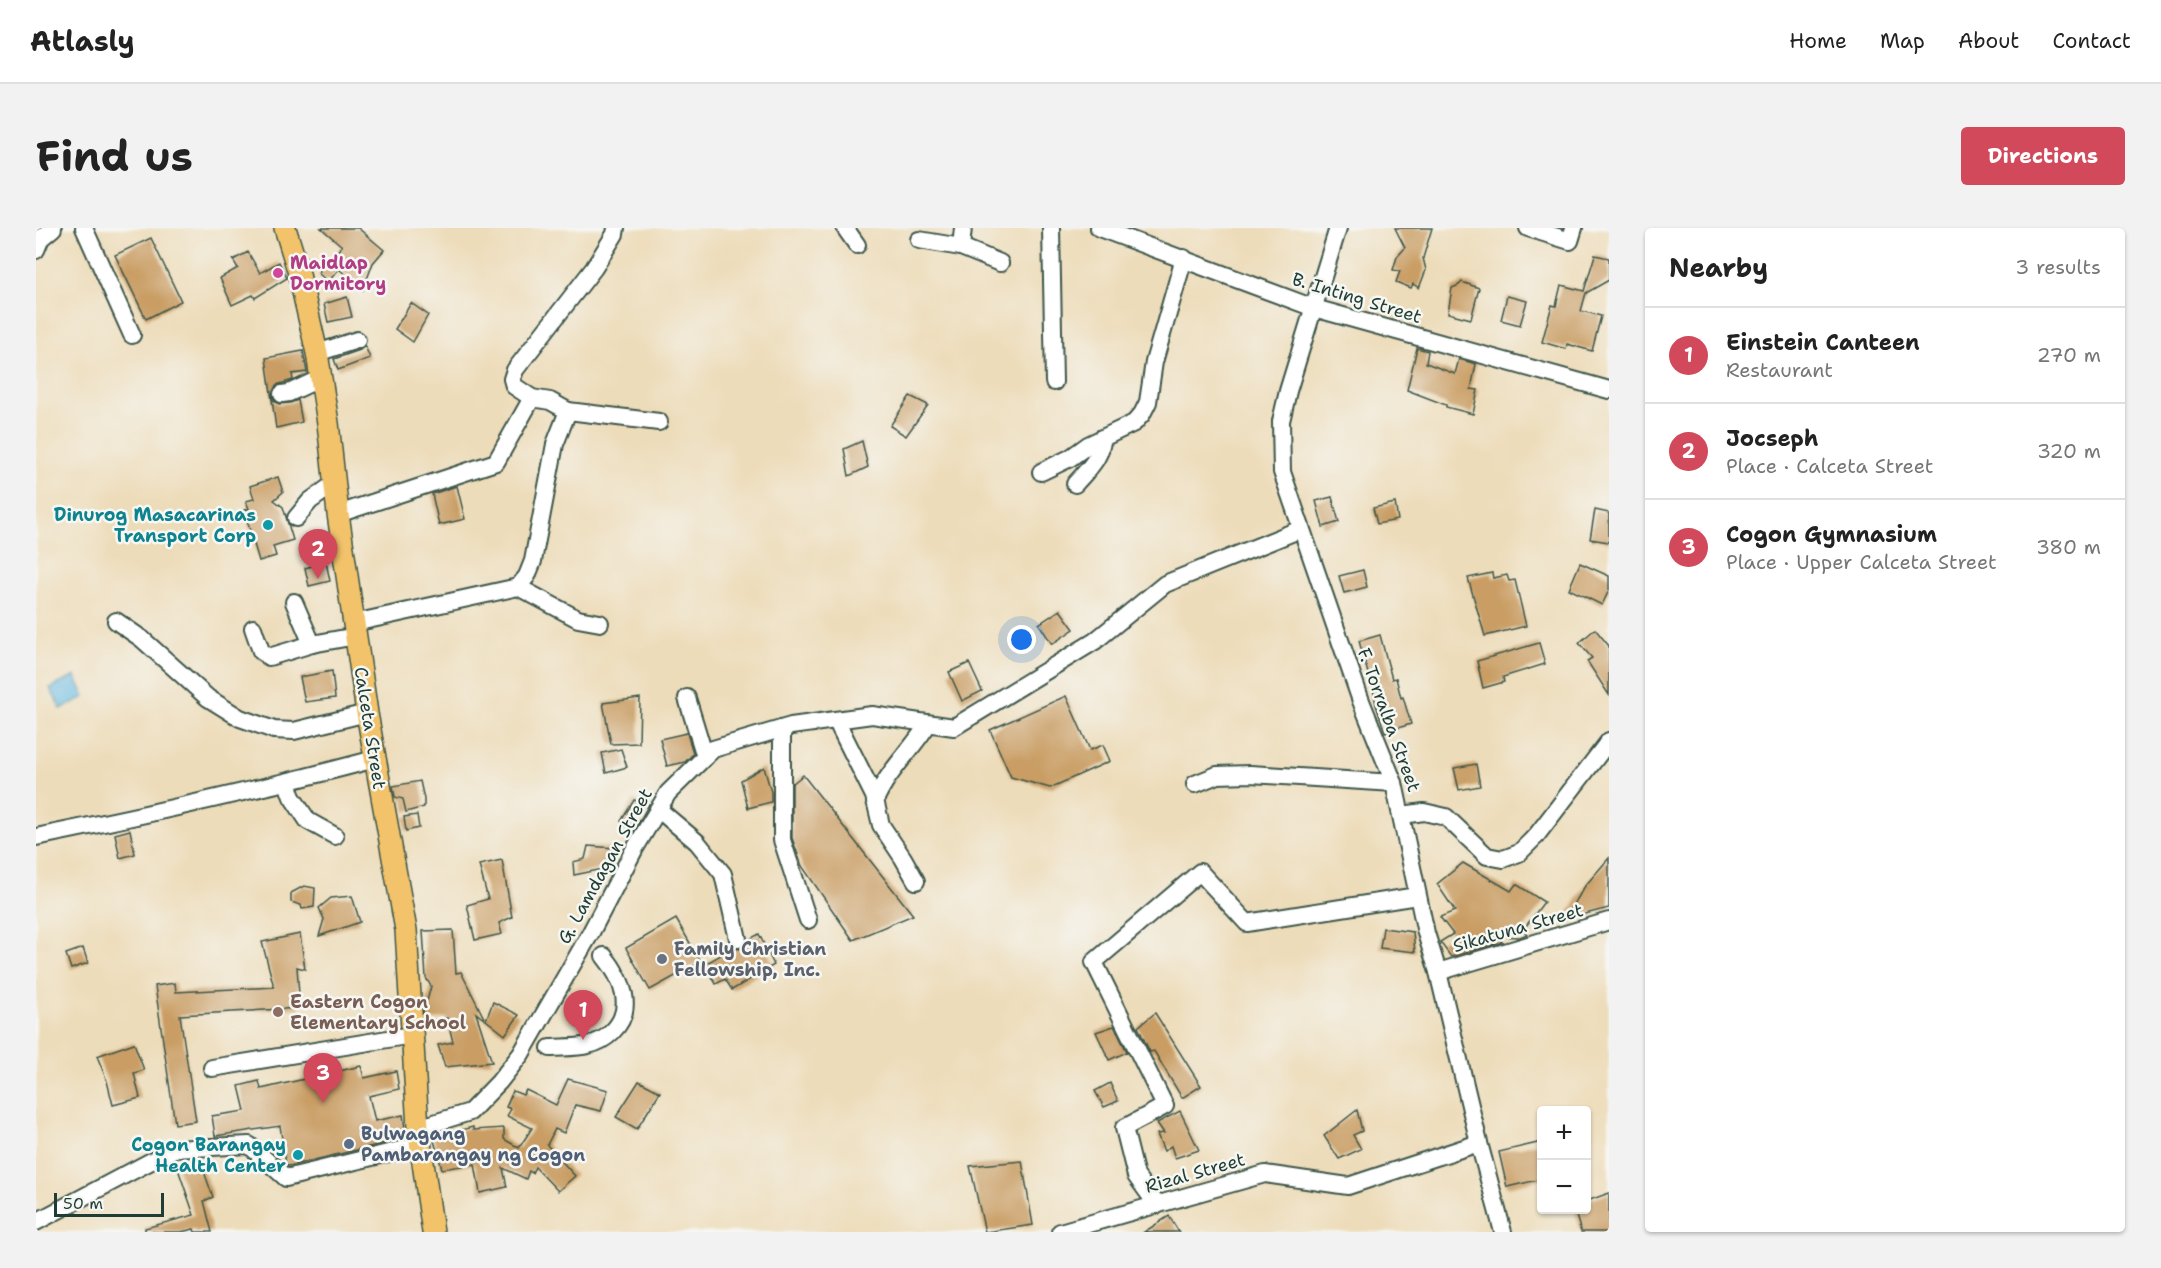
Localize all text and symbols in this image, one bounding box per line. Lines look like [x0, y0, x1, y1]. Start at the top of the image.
text: Atlasly [30, 22, 135, 60]
text: Home [1789, 27, 1847, 55]
text: Map [1880, 27, 1925, 55]
text: About [1958, 27, 2019, 55]
text: Contact [2052, 27, 2131, 55]
button: Directions [1961, 127, 2125, 185]
text: Find us [36, 128, 193, 184]
text: Nearby [1669, 250, 1768, 285]
place label: Maidlap Dormitory [290, 251, 386, 296]
text: 3 results [2015, 254, 2101, 280]
marker: Maidlap Dormitory [271, 266, 285, 280]
street label: B. Inting Street [1289, 267, 1425, 329]
text: Einstein Canteen [1726, 328, 1920, 357]
text: 1 [1684, 342, 1693, 368]
text: 270 m [2037, 342, 2101, 368]
text: Restaurant [1726, 357, 1833, 383]
text: Jocseph [1726, 424, 1819, 453]
text: 2 [1682, 438, 1696, 464]
text: 320 m [2037, 438, 2101, 464]
text: Place · Calceta Street [1726, 453, 1934, 479]
place label: Dinurog Masacarinas Transport Corp [54, 503, 256, 548]
marker: Dinurog Masacarinas Transport Corp [261, 518, 275, 532]
text: Cogon Gymnasium [1726, 520, 1937, 549]
pin: 2 [298, 530, 338, 579]
text: 3 [1682, 534, 1696, 560]
text: 380 m [2036, 534, 2101, 560]
text: Place · Upper Calceta Street [1726, 549, 1997, 575]
your location [1007, 625, 1036, 654]
street label: F. Torralba Street [1352, 645, 1426, 795]
street label: Calceta Street [348, 665, 392, 791]
street label: G. Lamdagan Street [552, 784, 658, 948]
street label: Sikatuna Street [1450, 898, 1586, 958]
place label: Family Christian Fellowship, Inc. [674, 937, 826, 982]
marker: Family Christian Fellowship, Inc. [655, 952, 669, 966]
place label: Eastern Cogon Elementary School [290, 990, 466, 1035]
pin: 1 [564, 990, 602, 1040]
marker: Eastern Cogon Elementary School [271, 1005, 285, 1019]
pin: 3 [304, 1054, 342, 1103]
map controls [1537, 1106, 1591, 1214]
button: + [1537, 1106, 1591, 1160]
place label: Bulwagang Pambarangay ng Cogon [361, 1122, 585, 1167]
place label: Cogon Barangay Health Center [131, 1133, 286, 1178]
marker: Bulwagang Pambarangay ng Cogon [342, 1137, 356, 1151]
street label: Rizal Street [1142, 1147, 1248, 1199]
marker: Cogon Barangay Health Center [291, 1148, 305, 1162]
button: − [1537, 1160, 1591, 1214]
scale bar [54, 1190, 164, 1218]
text: 50 m [63, 1193, 103, 1214]

